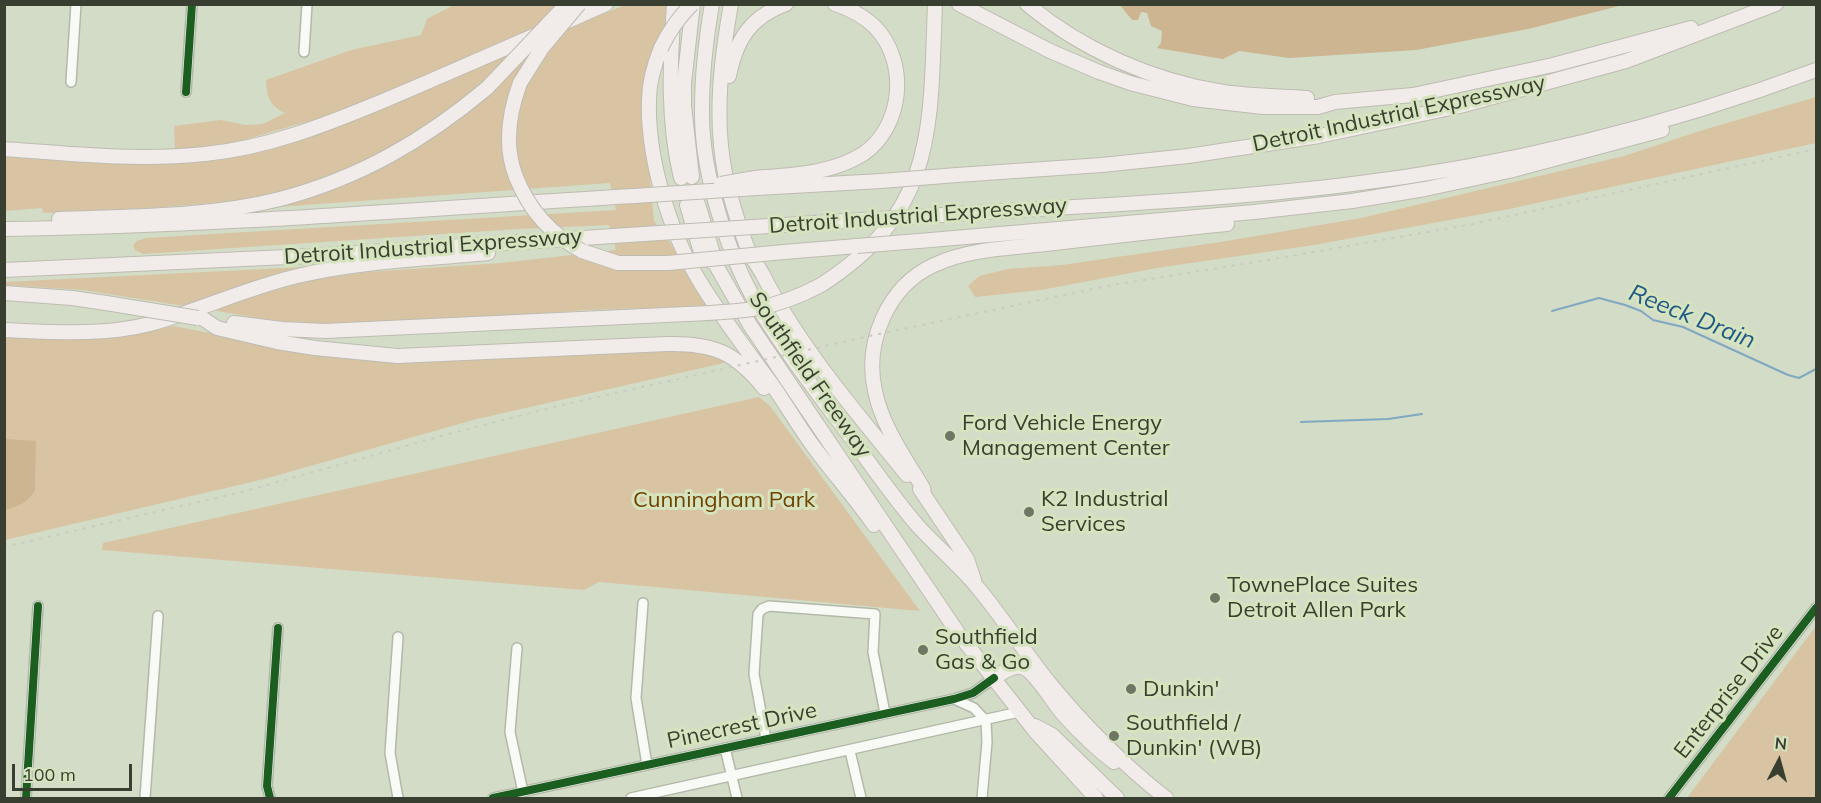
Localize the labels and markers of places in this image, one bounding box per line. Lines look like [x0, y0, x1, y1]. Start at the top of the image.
place label: Ford Vehicle Energy Management Center [962, 410, 1170, 462]
marker: Ford Vehicle Energy Management Center [943, 429, 957, 443]
place label: K2 Industrial Services [1041, 486, 1169, 538]
marker: K2 Industrial Services [1022, 505, 1036, 519]
place label: TownePlace Suites Detroit Allen Park [1227, 572, 1418, 624]
marker: TownePlace Suites Detroit Allen Park [1208, 591, 1222, 605]
place label: Southfield Gas & Go [935, 624, 1038, 676]
marker: Southfield Gas & Go [916, 643, 930, 657]
place label: Dunkin' [1143, 676, 1219, 702]
marker: Dunkin' [1124, 682, 1138, 696]
place label: Southfield / Dunkin' (WB) [1126, 710, 1262, 762]
marker: Southfield / Dunkin' (WB) [1107, 729, 1121, 743]

